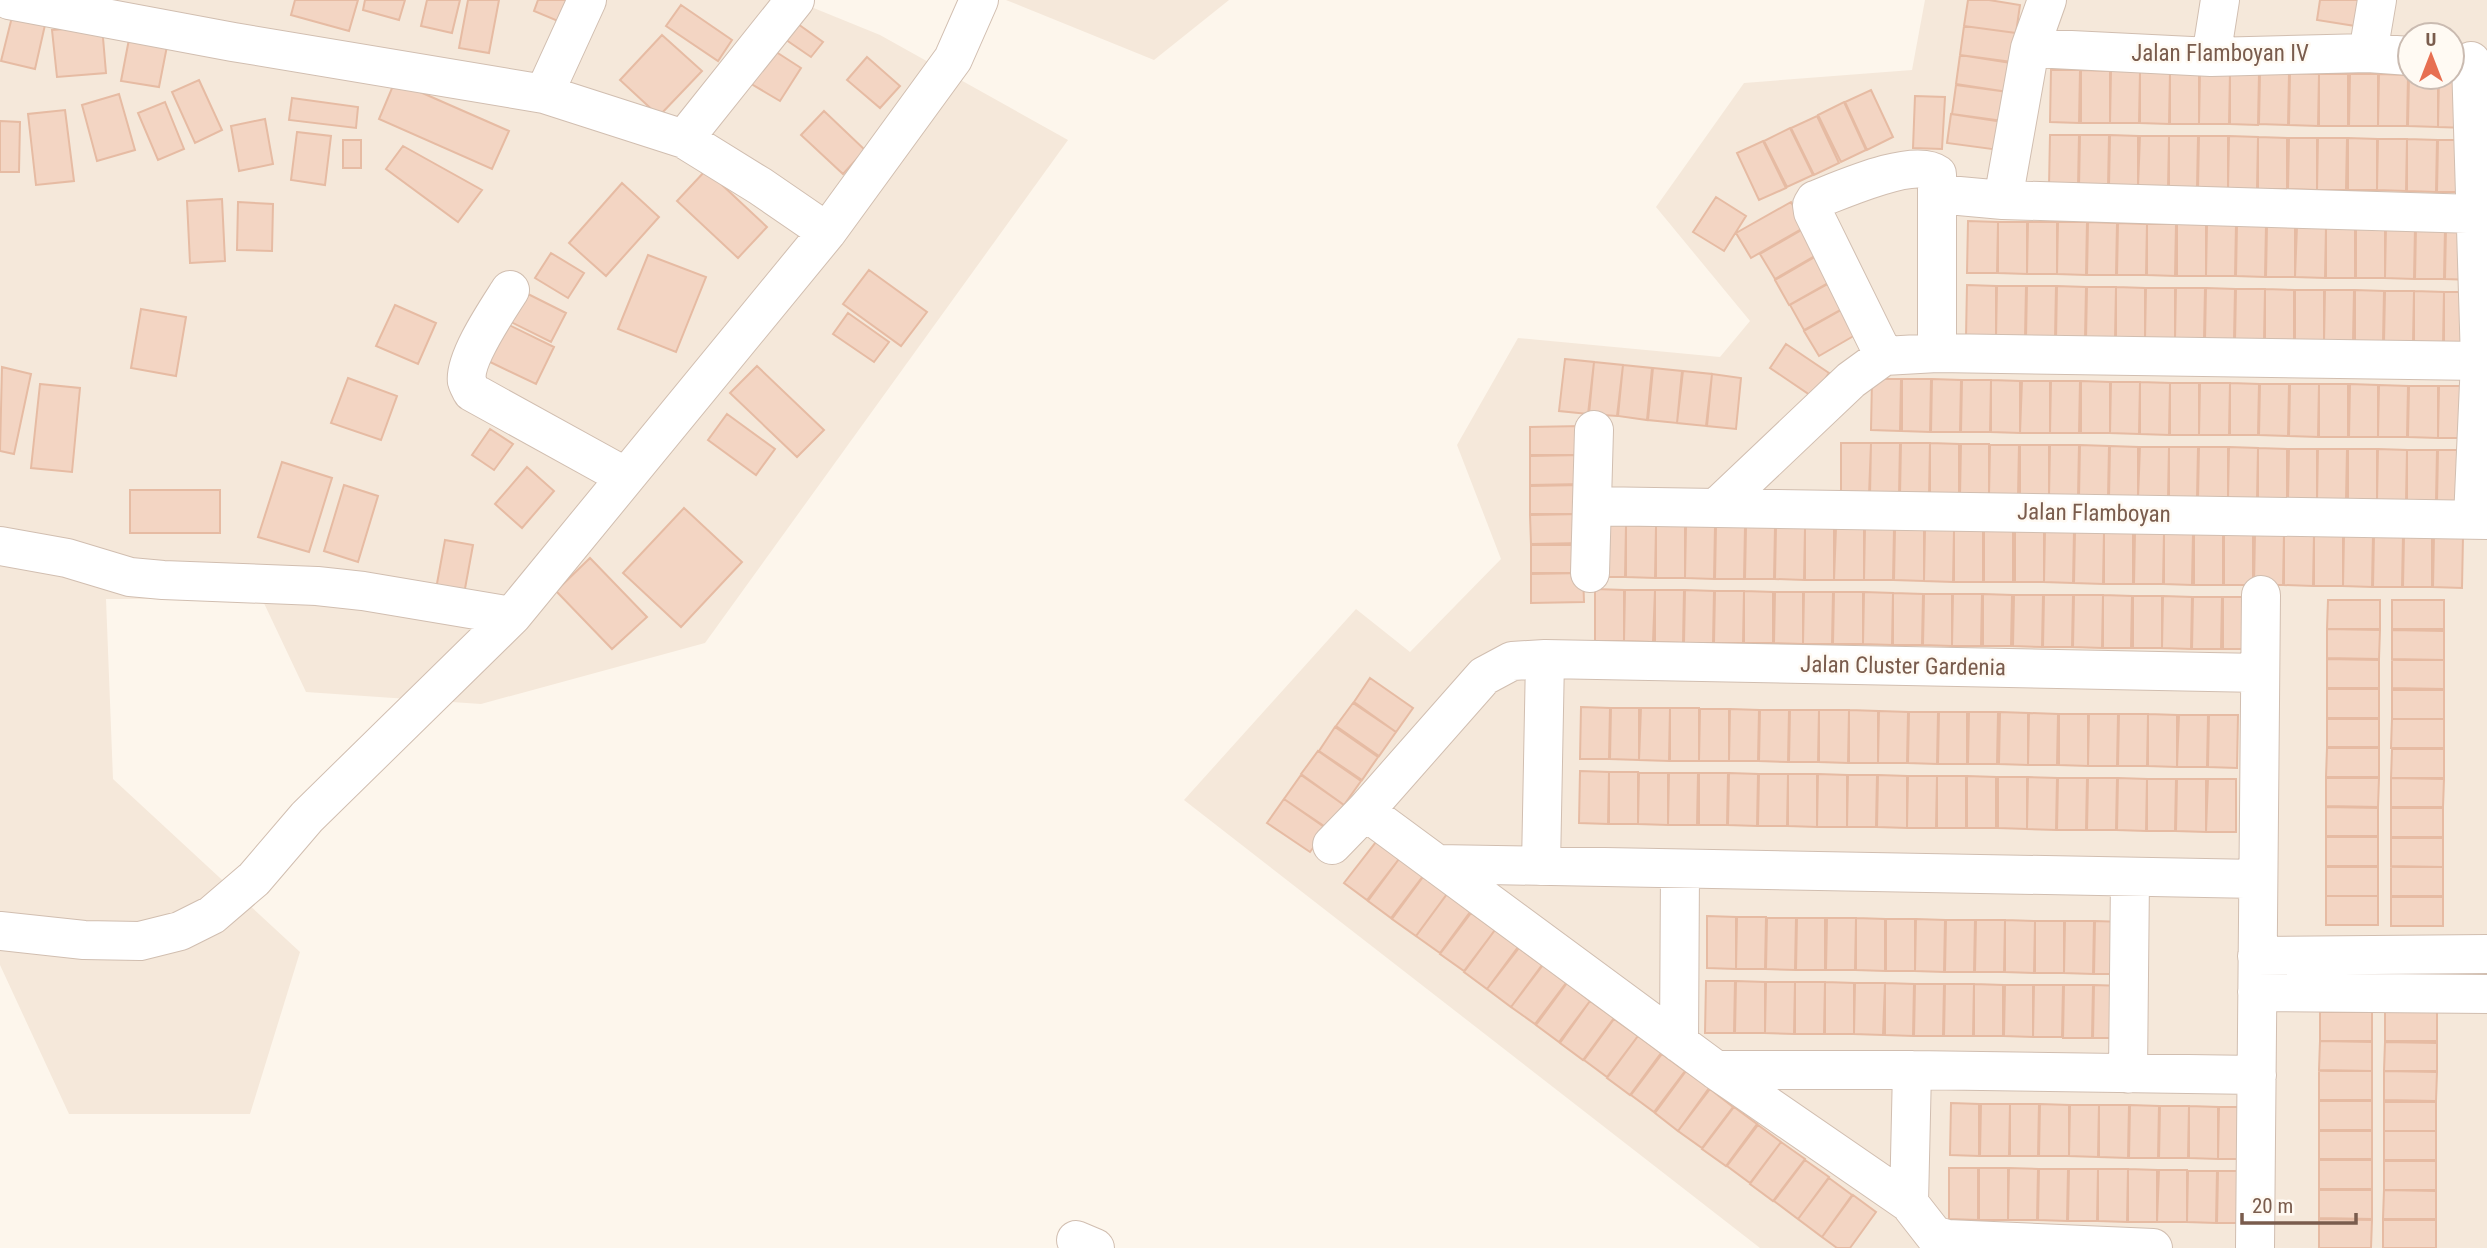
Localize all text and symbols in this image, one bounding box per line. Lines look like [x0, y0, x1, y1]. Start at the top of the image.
north arrow [2396, 21, 2466, 91]
text: U [2426, 28, 2436, 51]
street label: Jalan Flamboyan IV [2131, 40, 2309, 67]
street label: Jalan Flamboyan [2017, 498, 2171, 528]
street label: Jalan Cluster Gardenia [1800, 651, 2006, 681]
scale bar [2242, 1182, 2356, 1226]
text: 20 m [2252, 1194, 2293, 1218]

